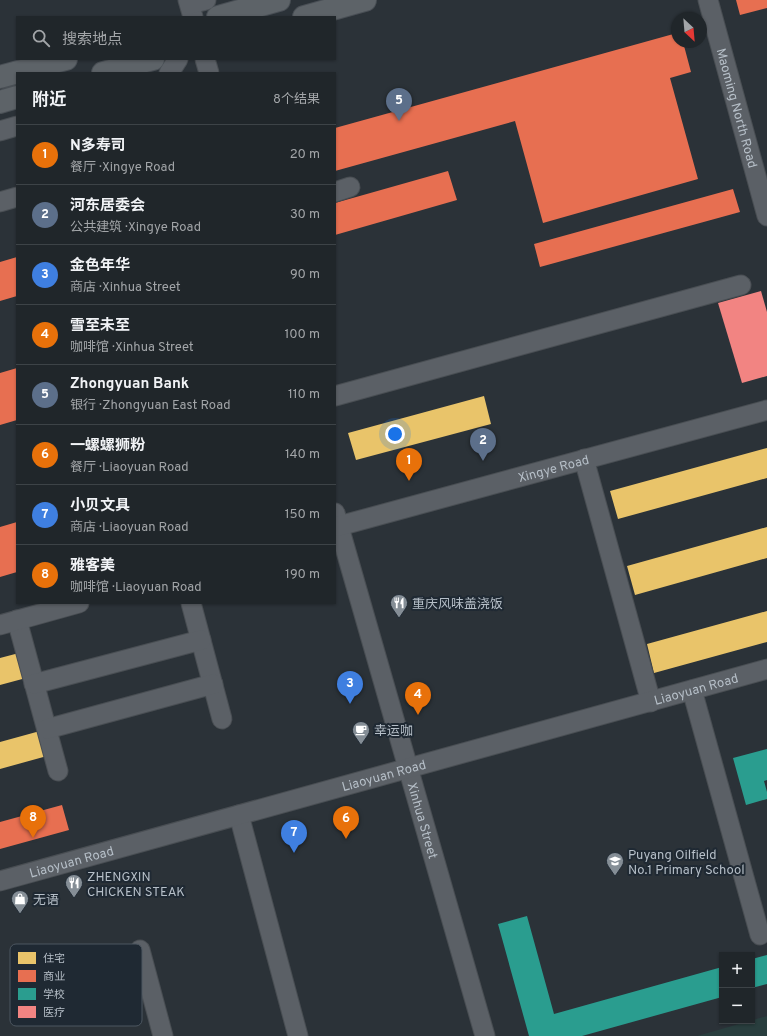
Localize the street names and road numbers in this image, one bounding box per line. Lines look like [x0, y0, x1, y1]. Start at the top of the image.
street label: Maoming North Road [712, 47, 760, 170]
street label: Xingye Road [517, 453, 591, 487]
street label: Liaoyuan Road [653, 671, 740, 710]
street label: Liaoyuan Road [340, 758, 428, 796]
street label: Xinhua Street [403, 781, 440, 861]
street label: Liaoyuan Road [28, 844, 116, 882]

